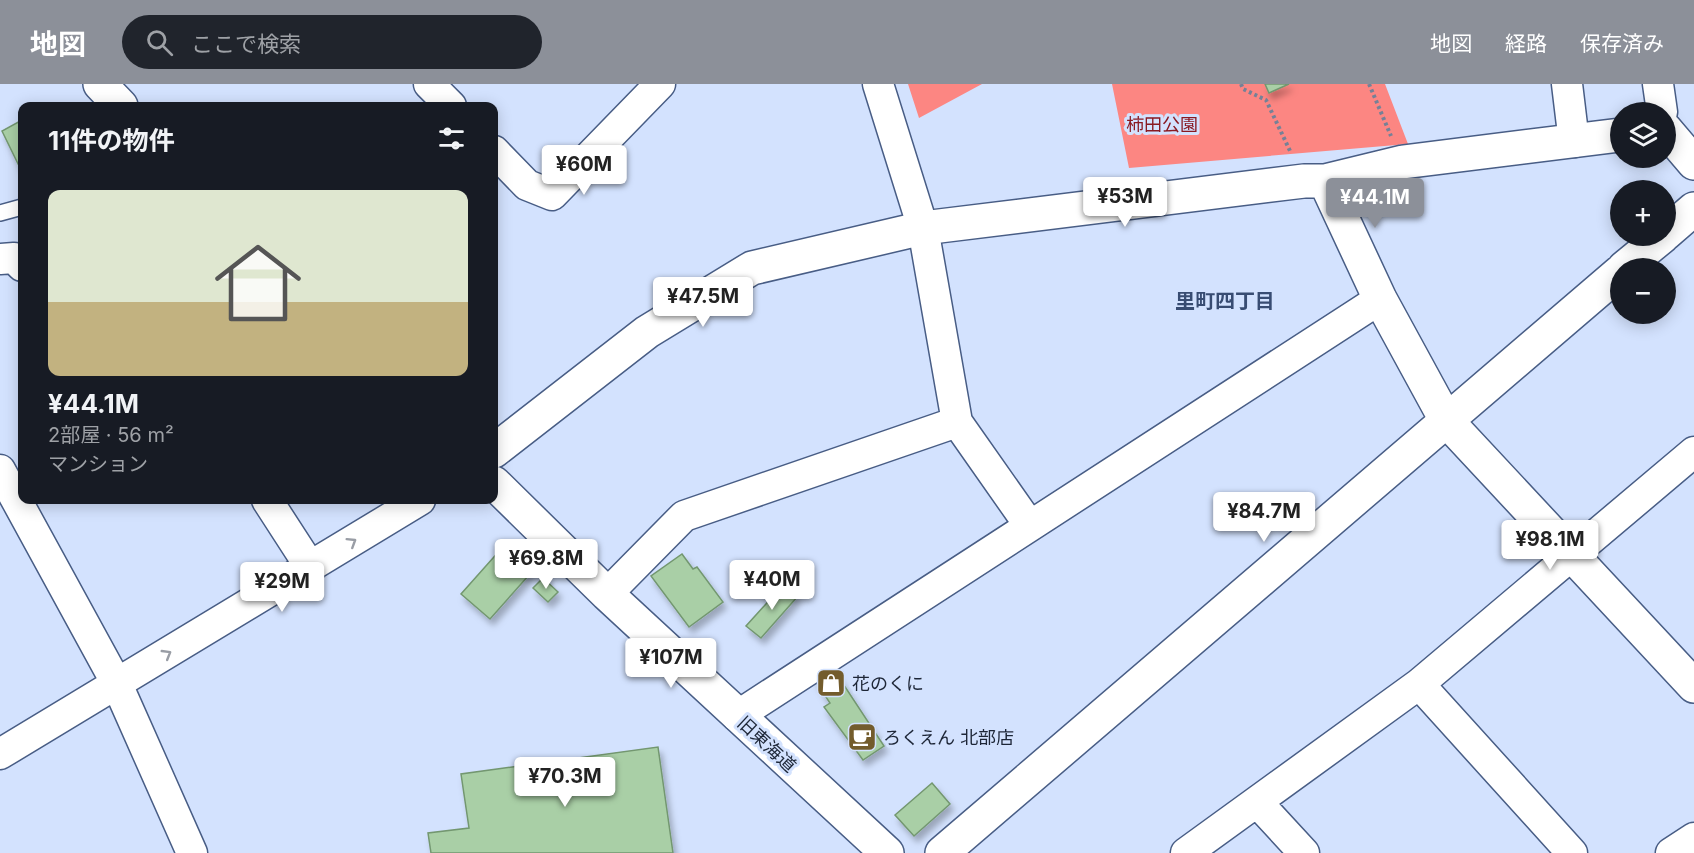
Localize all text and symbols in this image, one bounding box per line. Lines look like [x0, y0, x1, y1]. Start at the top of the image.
search box [122, 15, 542, 69]
icon: search [143, 26, 176, 59]
text: 地図 [30, 27, 86, 61]
text: ここで検索 [191, 31, 301, 57]
text: 地図 [1430, 31, 1472, 56]
text: 経路 [1505, 31, 1547, 56]
text: 保存済み [1580, 31, 1664, 56]
map controls [1610, 102, 1676, 324]
button: layers [1610, 102, 1676, 168]
park label: 柿田公園 [1126, 114, 1198, 135]
icon: filters [435, 122, 468, 155]
text: 11件の物件 [48, 125, 174, 156]
pin: ¥60M [548, 145, 620, 196]
text: ¥60M [556, 152, 612, 176]
pin: ¥53M [1089, 177, 1161, 228]
pin: ¥44.1M [1326, 178, 1424, 229]
button: + [1610, 180, 1676, 246]
text: ¥53M [1097, 184, 1153, 208]
text: ¥44.1M [1340, 185, 1410, 209]
icon: home [204, 229, 312, 337]
button: − [1610, 258, 1676, 324]
pin: ¥47.5M [654, 277, 752, 328]
text: ¥47.5M [667, 284, 739, 308]
district label: 里町四丁目 [1175, 289, 1275, 313]
text: ¥44.1M [48, 388, 139, 419]
text: 2部屋 · 56 m² [48, 423, 174, 447]
text: マンション [48, 452, 148, 476]
pin: ¥84.7M [1215, 492, 1313, 543]
text: ¥84.7M [1227, 499, 1301, 523]
pin: ¥98.1M [1501, 520, 1599, 571]
text: ¥98.1M [1515, 527, 1585, 551]
one-way arrow [345, 538, 356, 549]
pin: ¥69.8M [497, 539, 595, 590]
text: ¥69.8M [509, 546, 583, 570]
pin: ¥40M [736, 560, 808, 611]
pin: ¥29M [246, 562, 318, 613]
text: ¥40M [743, 567, 801, 591]
text: ¥29M [254, 569, 310, 593]
pin: ¥107M [629, 638, 713, 689]
text: ¥107M [639, 645, 703, 669]
one-way arrow [161, 650, 171, 662]
shop icon: 花のくに [815, 667, 847, 699]
place label: 花のくに [852, 673, 924, 694]
street label: 旧東海道 [734, 712, 800, 776]
cafe icon: ろくえん 北部店 [846, 721, 878, 753]
place label: ろくえん 北部店 [883, 727, 1014, 748]
pin: ¥70.3M [516, 757, 614, 808]
text: ¥70.3M [528, 764, 602, 788]

